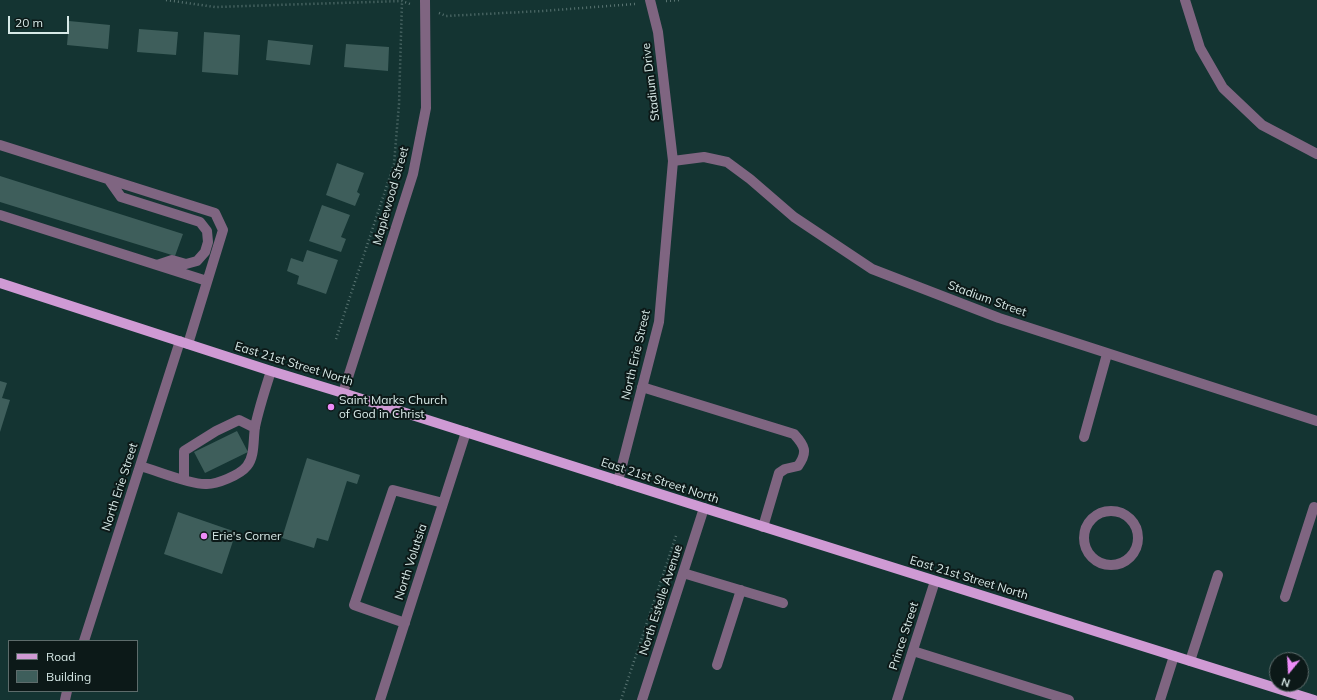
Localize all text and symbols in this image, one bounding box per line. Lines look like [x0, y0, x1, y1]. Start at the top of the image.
scale bar [10, 8, 71, 34]
text: 20 m [15, 15, 43, 30]
street label: Stadium Drive [639, 42, 663, 122]
street label: Maplewood Street [370, 145, 412, 247]
street label: Stadium Street [946, 278, 1028, 320]
street label: North Erie Street [619, 309, 653, 401]
street label: East 21st Street North [233, 339, 355, 389]
place label: Saint Marks Church of God in Christ [339, 393, 447, 421]
marker: Saint Marks Church of God in Christ [326, 402, 336, 412]
street label: North Erie Street [99, 441, 141, 533]
street label: East 21st Street North [599, 455, 721, 507]
street label: North Volutsia [392, 522, 430, 602]
place label: Erie's Corner [212, 529, 281, 543]
marker: Erie's Corner [199, 531, 209, 541]
street label: North Estelle Avenue [636, 543, 686, 657]
street label: East 21st Street North [908, 553, 1030, 603]
street label: Prince Street [886, 600, 922, 672]
legend [8, 640, 138, 692]
text: Road [46, 649, 75, 664]
north arrow [1269, 652, 1309, 692]
text: Building [46, 669, 91, 684]
text: N [1279, 675, 1292, 690]

